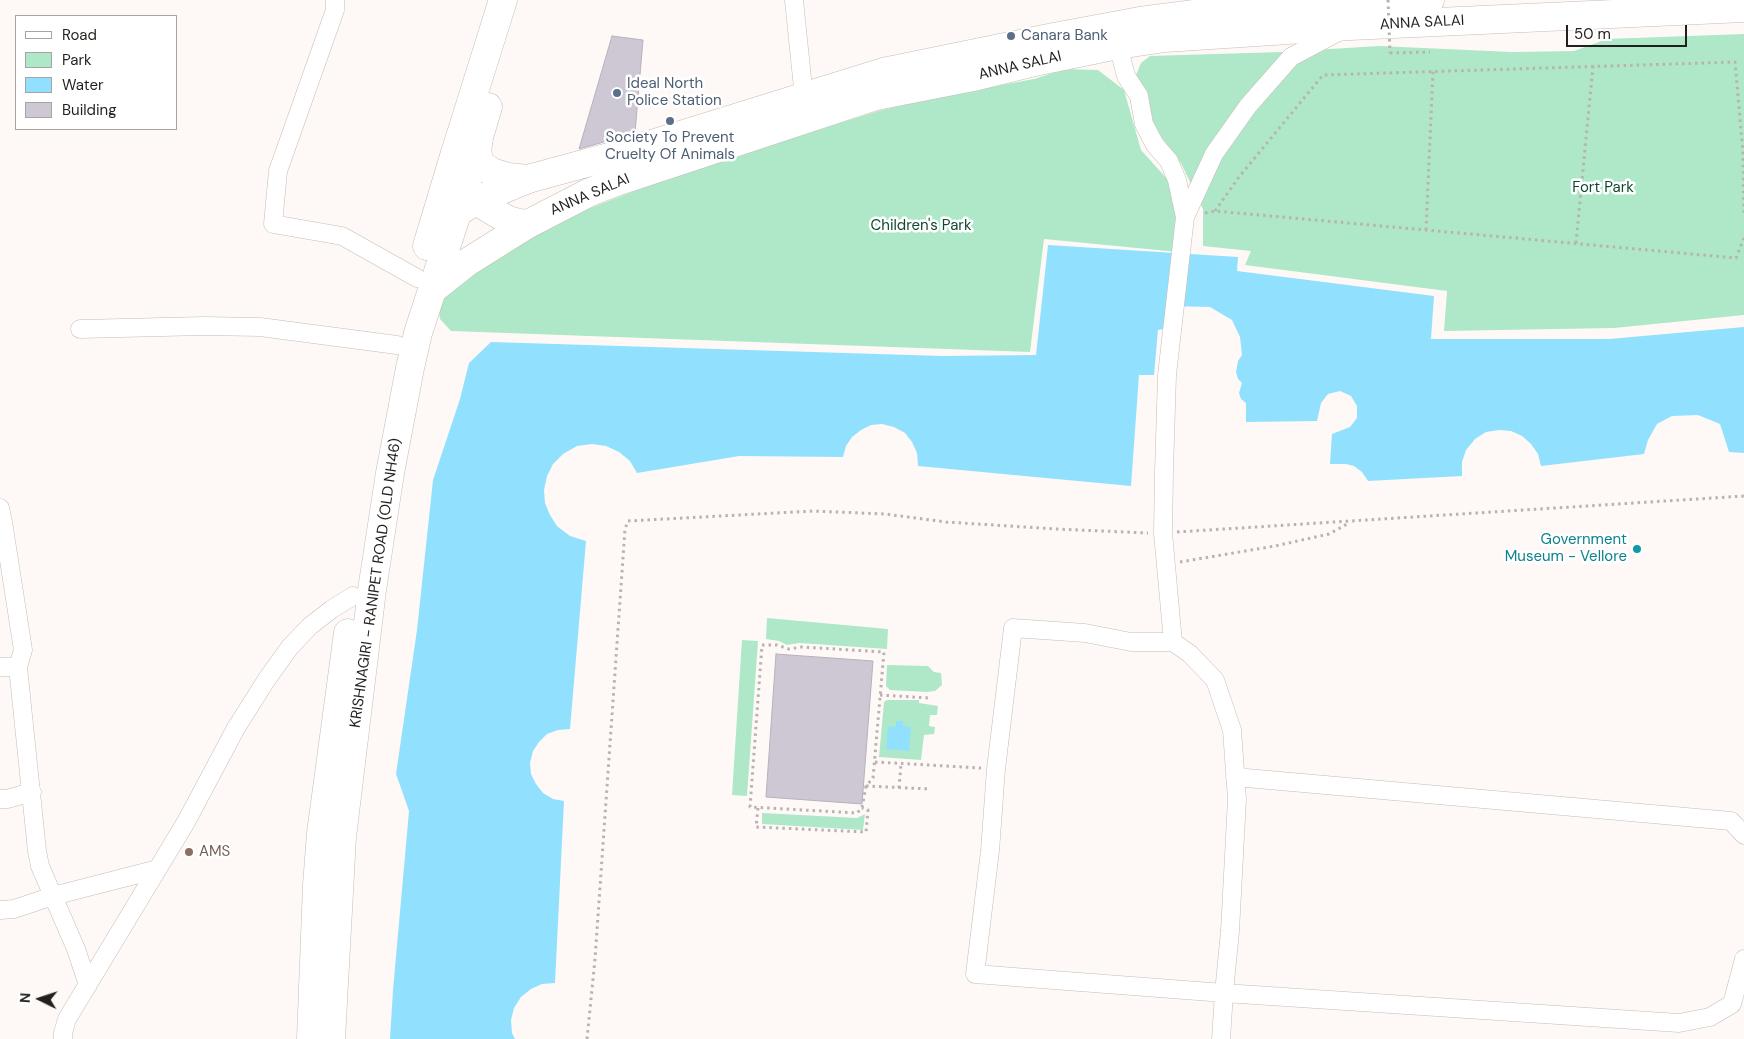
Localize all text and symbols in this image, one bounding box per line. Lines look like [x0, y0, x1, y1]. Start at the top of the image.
street label: ANNA SALAI [1379, 12, 1465, 34]
legend [15, 15, 178, 130]
scale bar [1569, 15, 1690, 47]
text: 50 m [1574, 24, 1611, 44]
text: Road [62, 25, 97, 45]
place label: Canara Bank [1021, 27, 1108, 45]
marker: Canara Bank [1005, 30, 1017, 42]
street label: ANNA SALAI [977, 48, 1063, 84]
text: Park [62, 50, 92, 70]
text: Water [62, 75, 103, 95]
place label: Ideal North Police Station [627, 75, 722, 110]
marker: Ideal North Police Station [611, 87, 623, 99]
text: Building [62, 100, 117, 120]
marker: Society To Prevent Cruelty Of Animals [664, 115, 676, 127]
place label: Society To Prevent Cruelty Of Animals [605, 129, 735, 164]
street label: ANNA SALAI [548, 170, 632, 220]
park label: Fort Park [1572, 179, 1634, 197]
park label: Children's Park [871, 217, 971, 235]
street label: KRISHNAGIRI - RANIPET ROAD (OLD NH46) [347, 437, 405, 729]
place label: Government Museum - Vellore [1505, 531, 1627, 566]
marker: Government Museum - Vellore [1631, 543, 1643, 555]
place label: AMS [199, 843, 230, 861]
marker: AMS [183, 846, 195, 858]
north arrow [15, 974, 65, 1024]
text: N [16, 992, 34, 1004]

